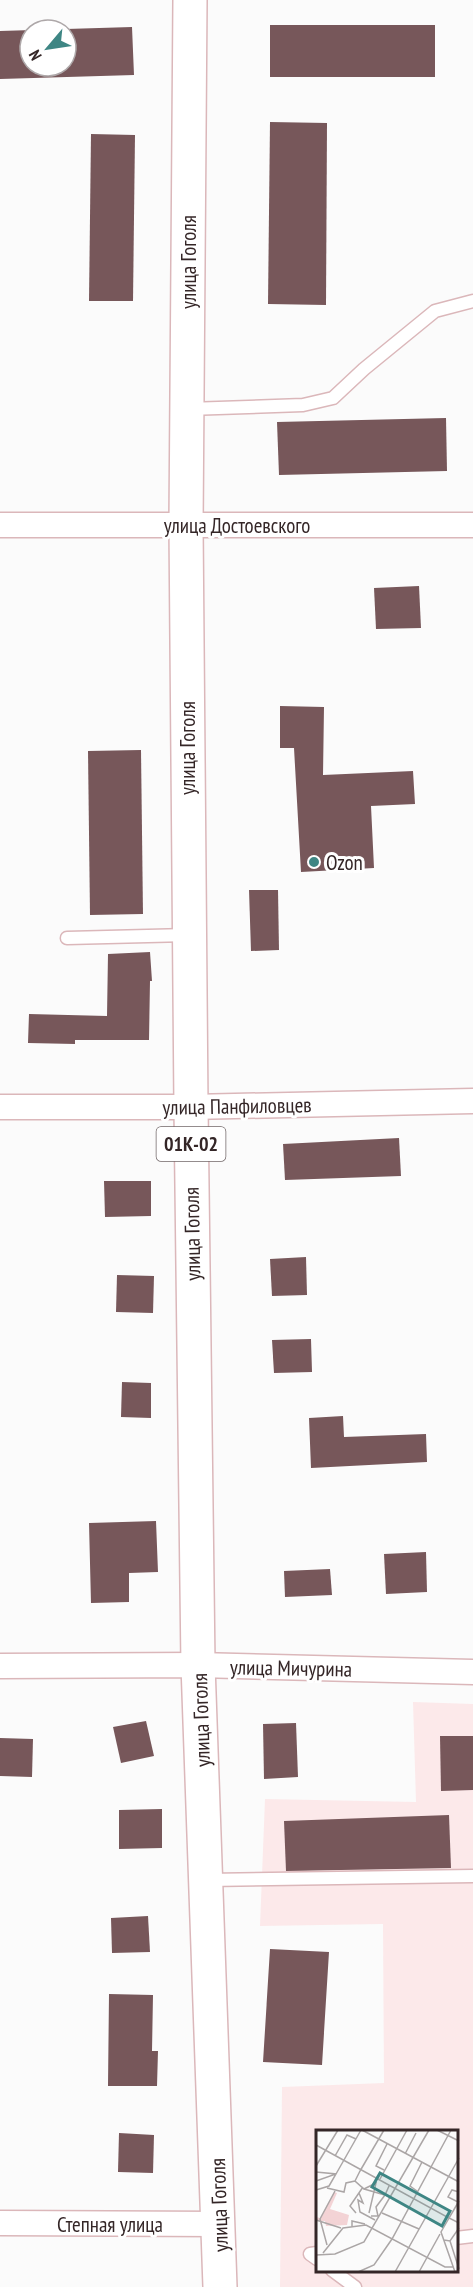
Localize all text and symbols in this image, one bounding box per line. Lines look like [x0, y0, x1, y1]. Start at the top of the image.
north arrow [18, 18, 78, 78]
text: N [24, 47, 46, 64]
street label: улица Гоголя [175, 215, 202, 309]
street label: улица Достоевского [164, 512, 310, 539]
street label: улица Гоголя [174, 701, 201, 795]
place label: Ozon [326, 849, 363, 876]
marker: Ozon [307, 855, 321, 869]
street label: улица Панфиловцев [162, 1091, 312, 1121]
road number: 01К-02 [156, 1127, 225, 1161]
street label: улица Гоголя [178, 1187, 206, 1281]
street label: улица Мичурина [230, 1653, 352, 1683]
street label: улица Гоголя [186, 1673, 216, 1767]
inset map [316, 2130, 458, 2272]
street label: улица Гоголя [204, 2158, 234, 2252]
street label: Степная улица [57, 2211, 163, 2238]

